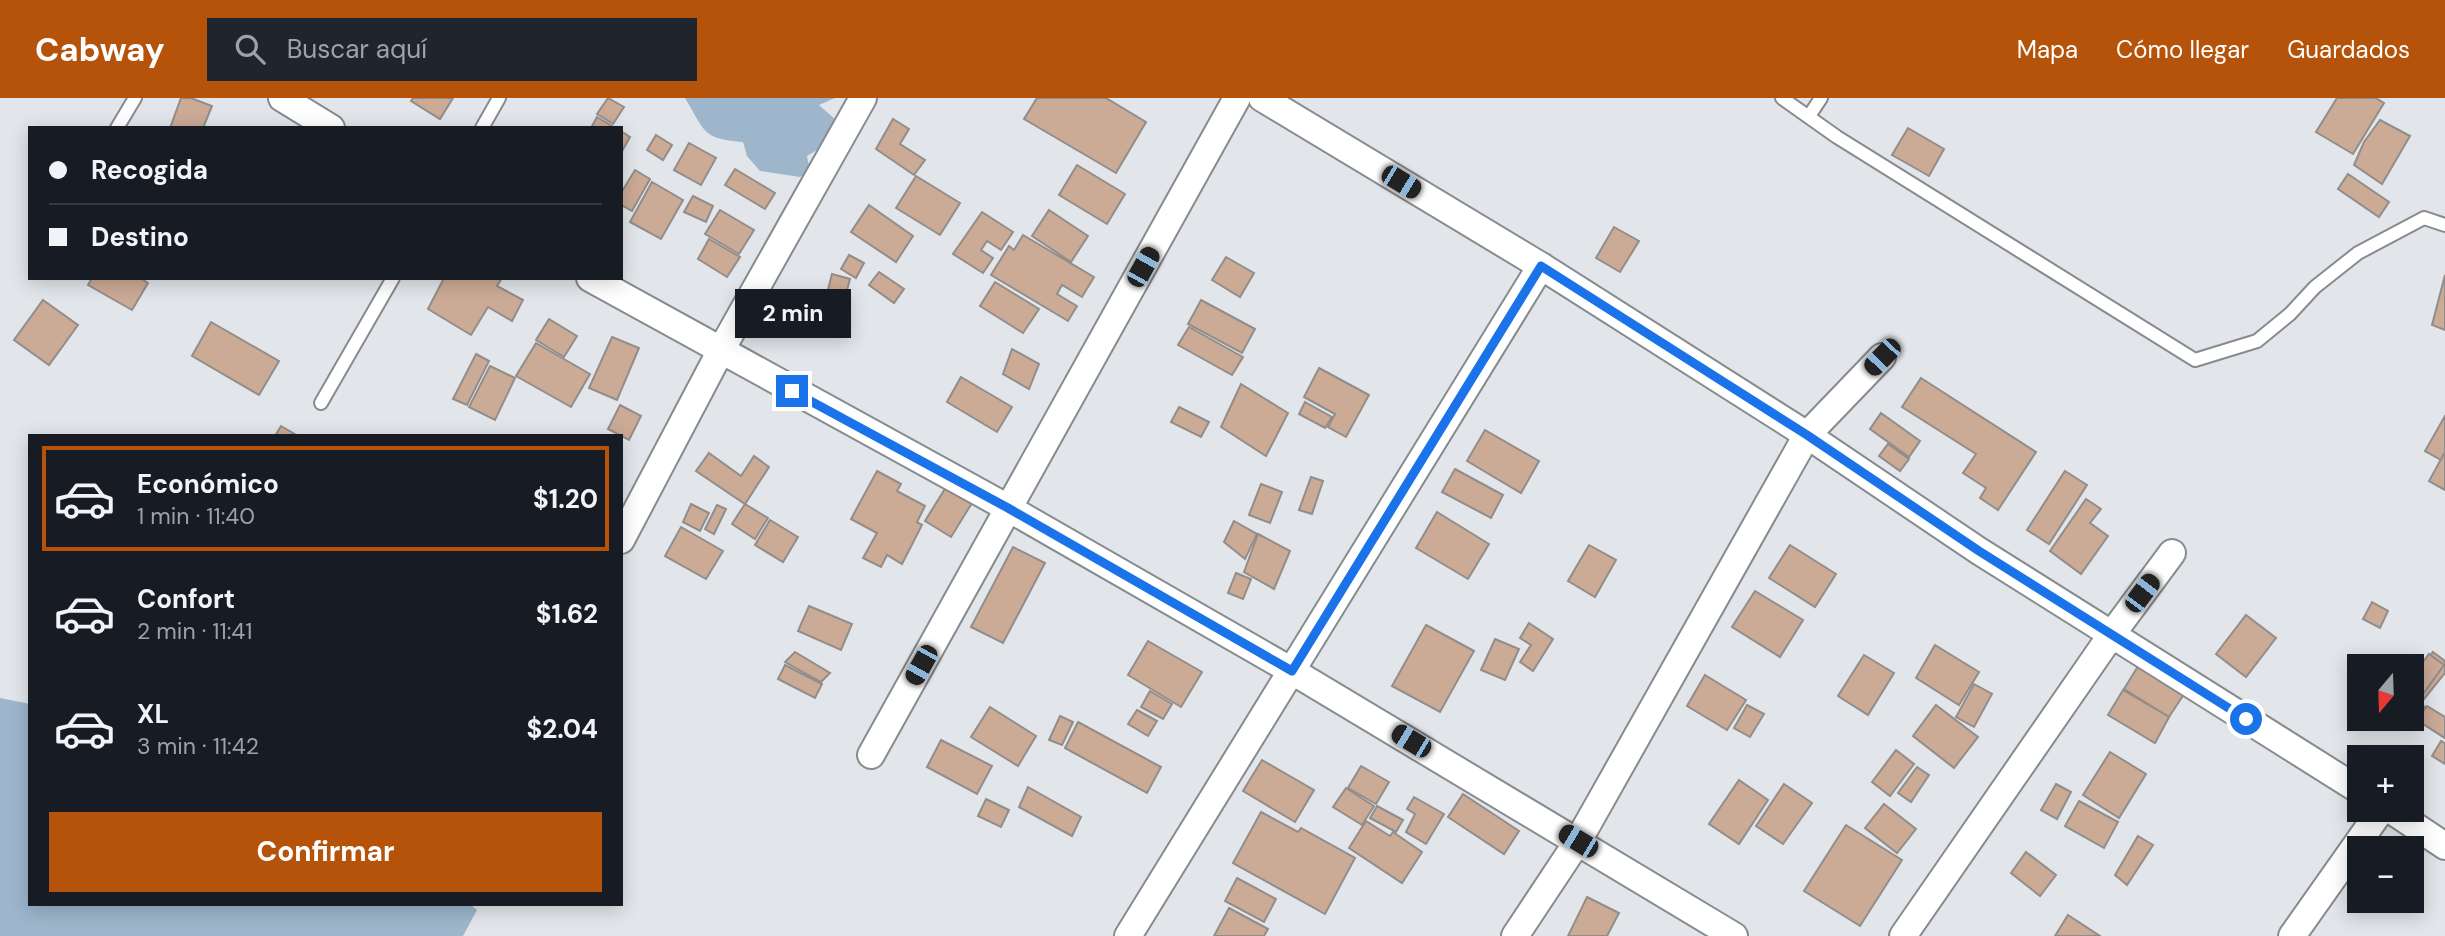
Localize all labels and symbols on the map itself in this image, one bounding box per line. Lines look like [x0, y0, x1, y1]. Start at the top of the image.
car [1378, 162, 1425, 202]
car [1124, 244, 1163, 290]
callout: 2 min [734, 289, 850, 338]
car [1860, 335, 1905, 379]
route end [776, 375, 808, 407]
car [2121, 570, 2164, 616]
car [902, 642, 941, 688]
north arrow [2347, 654, 2424, 732]
route start [2230, 703, 2262, 735]
car [1388, 721, 1435, 761]
car [1555, 821, 1602, 861]

